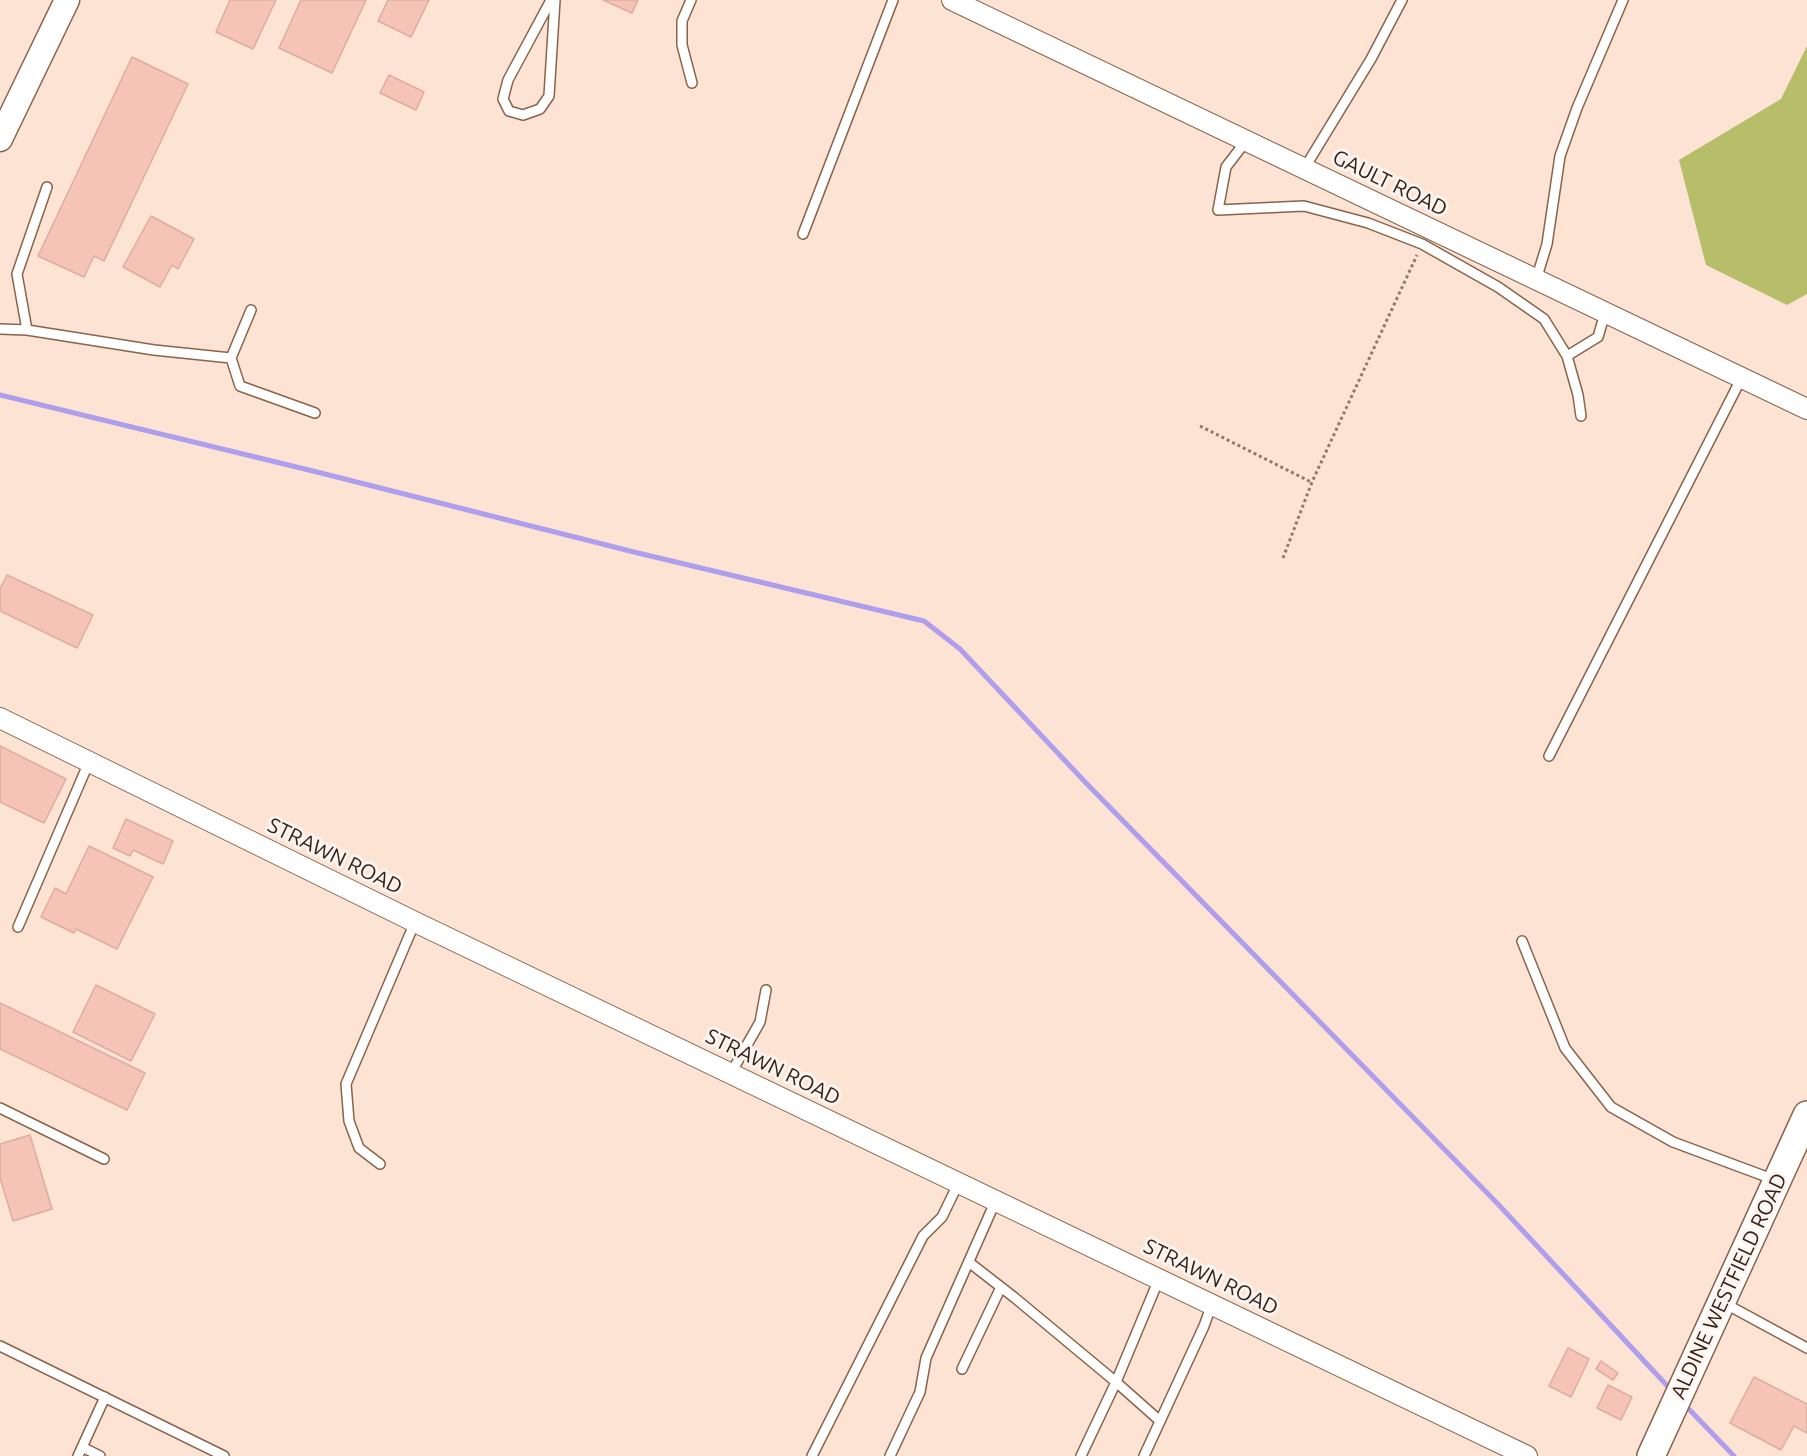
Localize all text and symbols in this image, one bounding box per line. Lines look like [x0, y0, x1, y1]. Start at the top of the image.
street label: GAULT ROAD [1328, 144, 1452, 222]
street label: STRAWN ROAD [264, 813, 406, 899]
street label: STRAWN ROAD [702, 1024, 844, 1110]
street label: ALDINE WESTFIELD ROAD [1666, 1169, 1792, 1403]
street label: STRAWN ROAD [1140, 1234, 1282, 1320]

